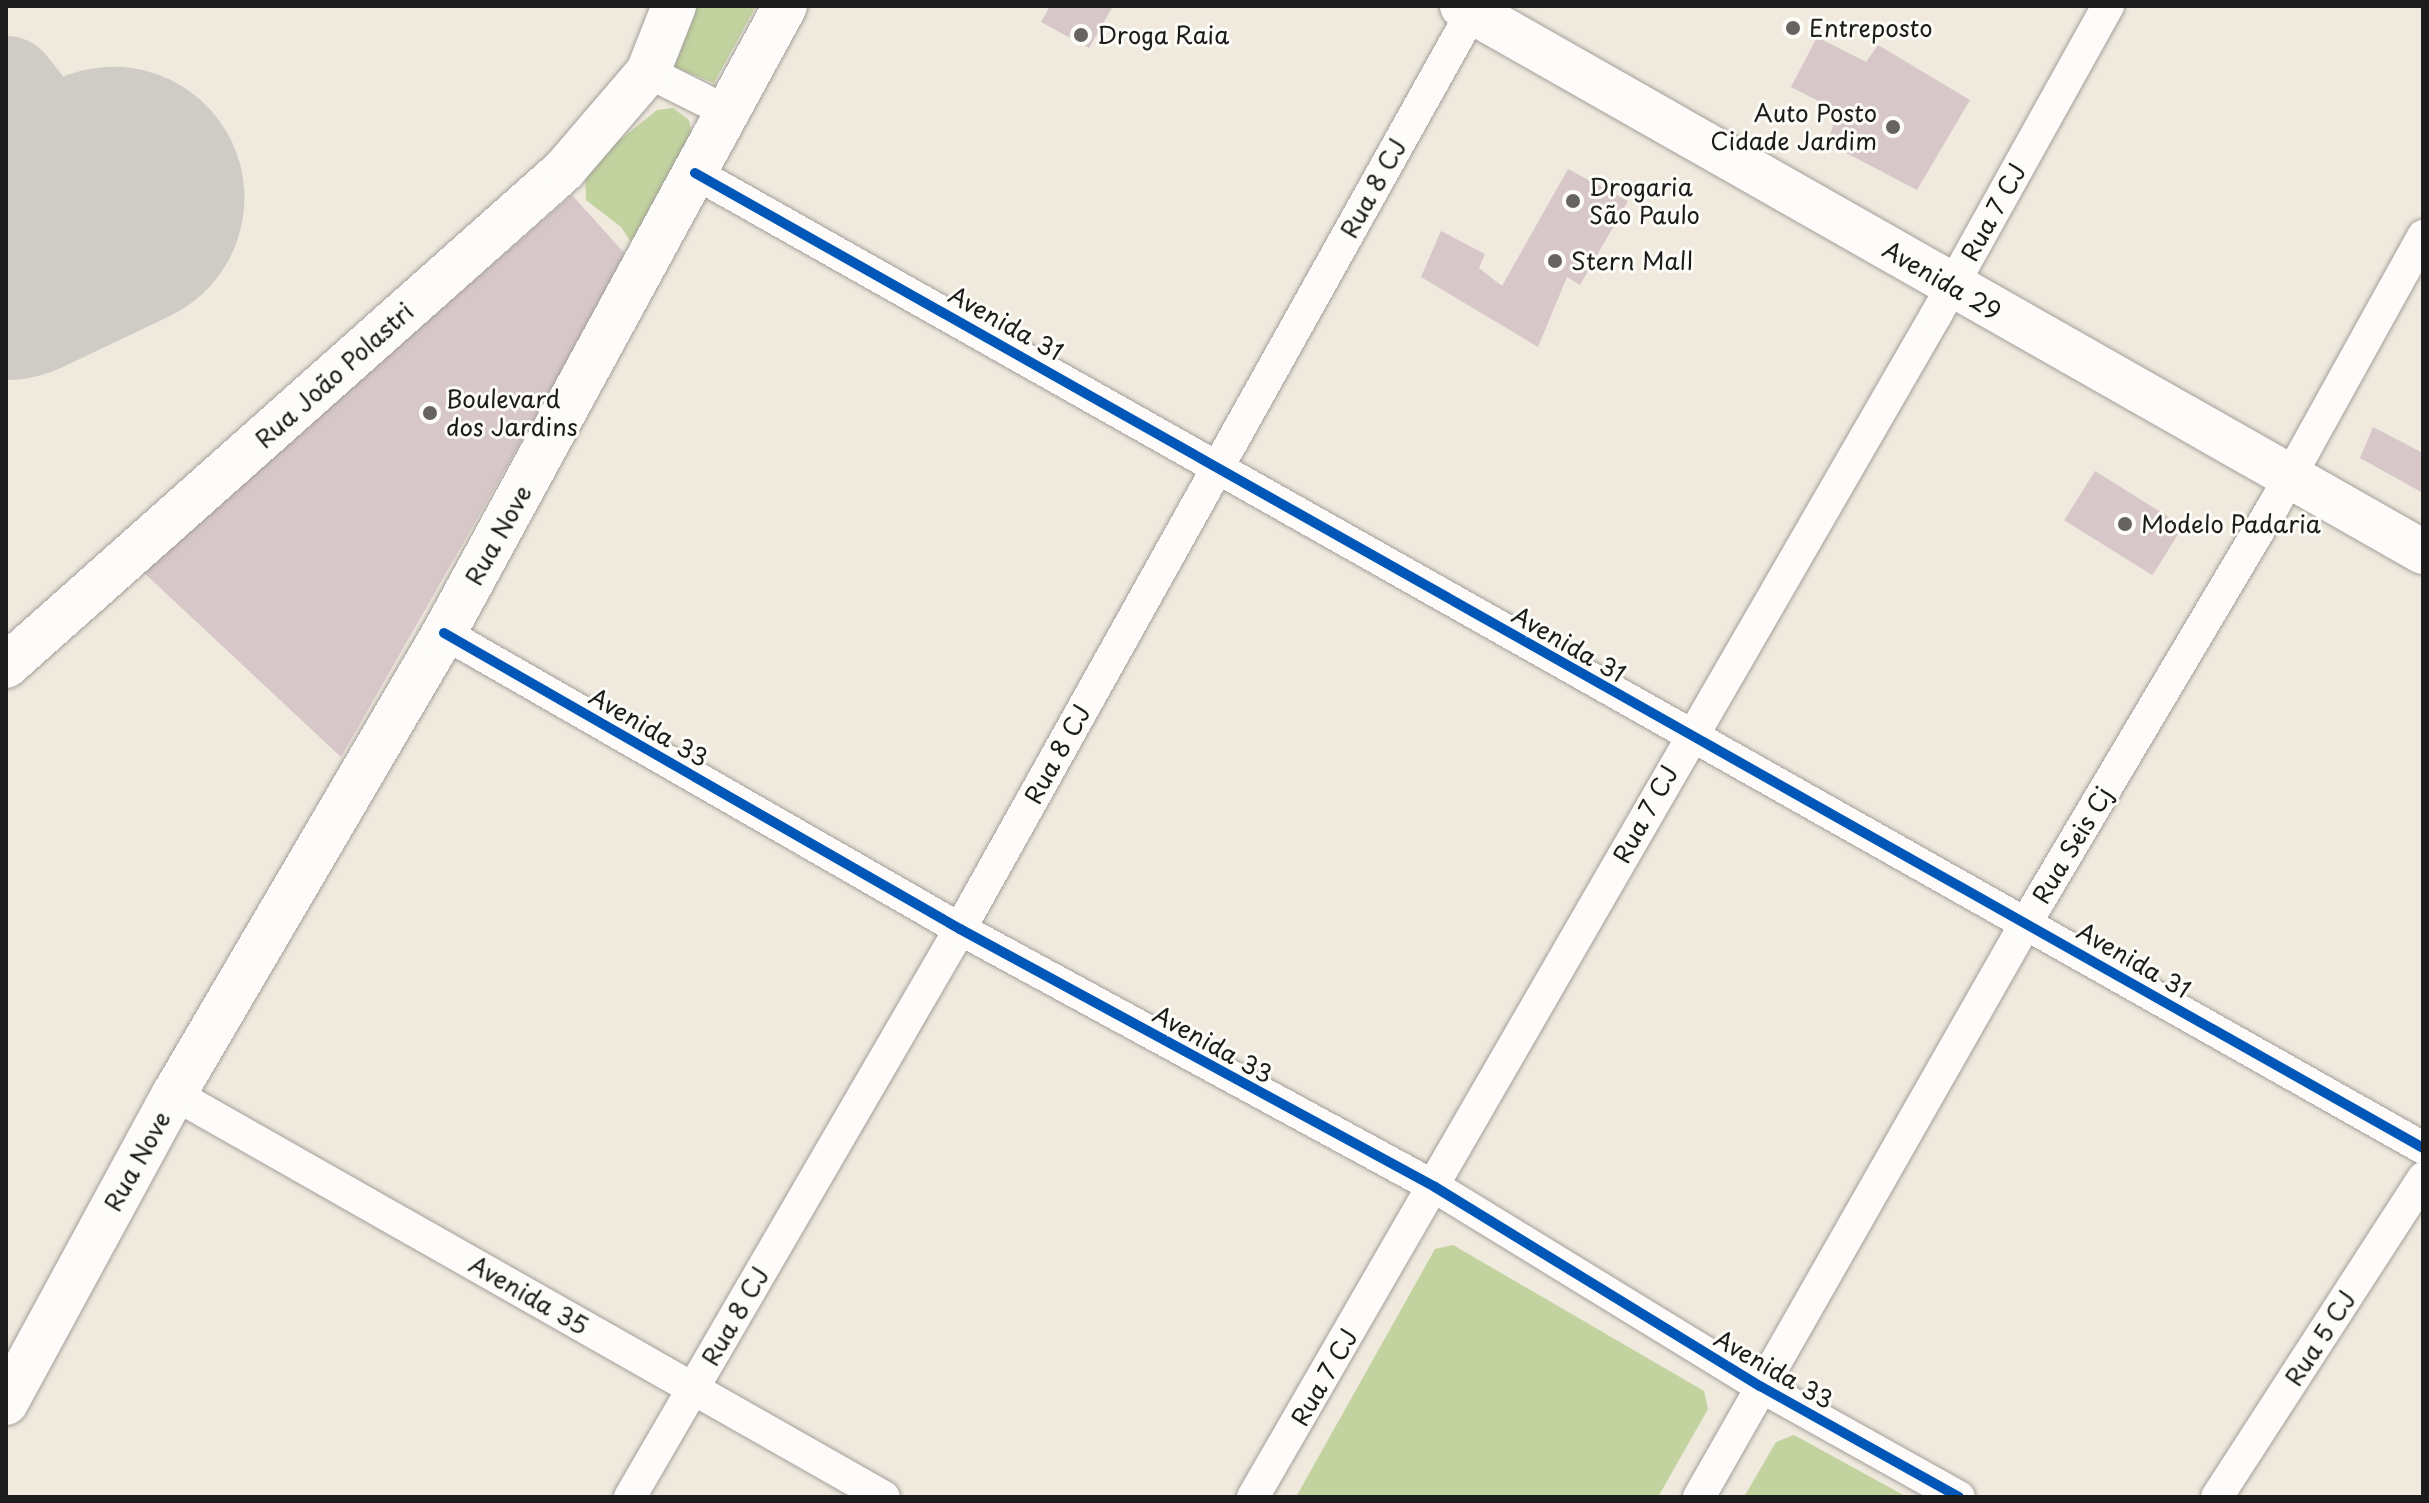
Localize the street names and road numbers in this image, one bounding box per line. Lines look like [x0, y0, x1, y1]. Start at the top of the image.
street label: Rua 8 CJ [1334, 133, 1412, 243]
street label: Rua 7 CJ [1954, 158, 2032, 266]
street label: Avenida 29 [1878, 235, 2006, 325]
street label: Avenida 31 [944, 280, 1068, 366]
street label: Rua João Polastri [248, 296, 420, 454]
street label: Rua Nove [459, 480, 537, 590]
street label: Avenida 31 [1508, 600, 1630, 688]
street label: Avenida 33 [585, 682, 713, 772]
street label: Rua 8 CJ [1018, 699, 1096, 809]
street label: Rua 7 CJ [1606, 760, 1684, 868]
street label: Rua Seis Cj [2026, 781, 2118, 909]
street label: Avenida 31 [2073, 916, 2195, 1004]
street label: Avenida 33 [1149, 1000, 1277, 1088]
street label: Rua Nove [98, 1106, 176, 1216]
street label: Avenida 35 [465, 1250, 593, 1340]
street label: Rua 8 CJ [695, 1261, 775, 1371]
street label: Rua 5 CJ [2278, 1284, 2362, 1392]
street label: Rua 7 CJ [1285, 1323, 1363, 1431]
street label: Avenida 33 [1710, 1324, 1838, 1414]

